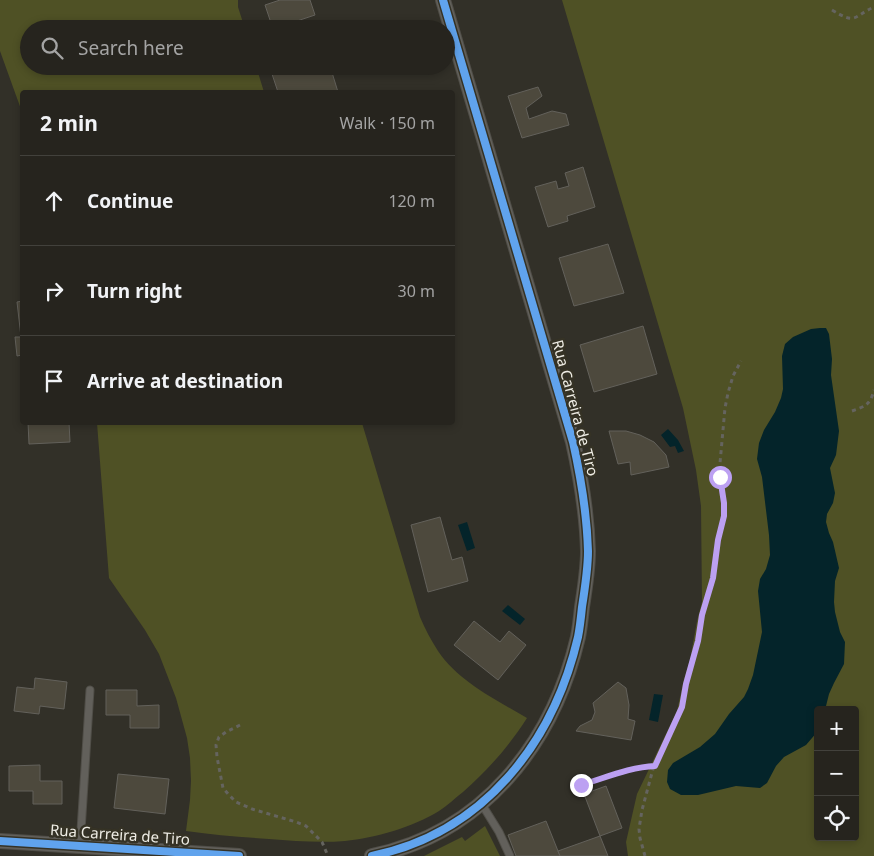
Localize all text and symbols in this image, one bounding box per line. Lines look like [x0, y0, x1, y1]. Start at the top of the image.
search box [20, 20, 455, 75]
icon: search [38, 34, 66, 62]
text: Search here [78, 35, 184, 61]
text: 2 min [40, 109, 98, 137]
text: Walk · 150 m [340, 112, 435, 134]
icon: ahead [40, 187, 68, 215]
text: Continue [87, 188, 173, 214]
text: 120 m [388, 190, 435, 212]
icon: right [40, 277, 68, 305]
text: Turn right [87, 278, 182, 304]
text: 30 m [398, 280, 435, 302]
street label: Rua Carreira de Tiro [548, 337, 604, 478]
icon: arrive [40, 367, 68, 395]
text: Arrive at destination [87, 368, 283, 394]
route start [709, 466, 732, 489]
map controls [814, 706, 859, 841]
button: + [814, 706, 859, 751]
button: − [814, 751, 859, 796]
route end [570, 774, 593, 797]
button: locate [814, 796, 859, 841]
street label: Rua Carreira de Tiro [49, 819, 191, 849]

